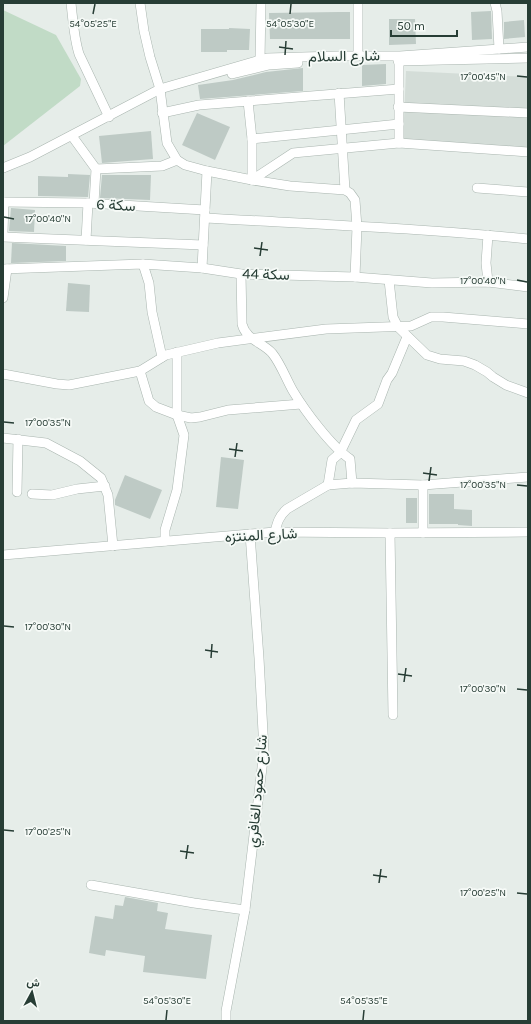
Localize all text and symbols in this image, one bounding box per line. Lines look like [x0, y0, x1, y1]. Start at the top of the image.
scale bar [391, 12, 457, 38]
text: 54°05'25"E [69, 18, 117, 30]
text: 54°05'30"E [266, 18, 314, 30]
text: 50 m [397, 19, 425, 33]
street label: شارع السلام [308, 46, 380, 68]
text: 17°00'45"N [460, 71, 506, 83]
street label: سكة 6 [96, 195, 136, 215]
text: 17°00'40"N [25, 213, 71, 225]
street label: سكة 44 [242, 264, 290, 284]
text: 17°00'40"N [460, 275, 506, 287]
text: 17°00'35"N [25, 417, 71, 429]
text: 17°00'35"N [460, 479, 506, 491]
street label: شارع المنتزه [224, 524, 298, 548]
text: 17°00'30"N [25, 621, 71, 633]
text: 17°00'30"N [460, 683, 506, 695]
street label: شارع حمود الغافري [243, 734, 275, 849]
text: 17°00'25"N [25, 826, 71, 838]
text: 17°00'25"N [460, 887, 506, 899]
north arrow [12, 972, 52, 1012]
text: ش [26, 975, 41, 990]
text: 54°05'30"E [143, 995, 191, 1007]
text: 54°05'35"E [340, 995, 388, 1007]

